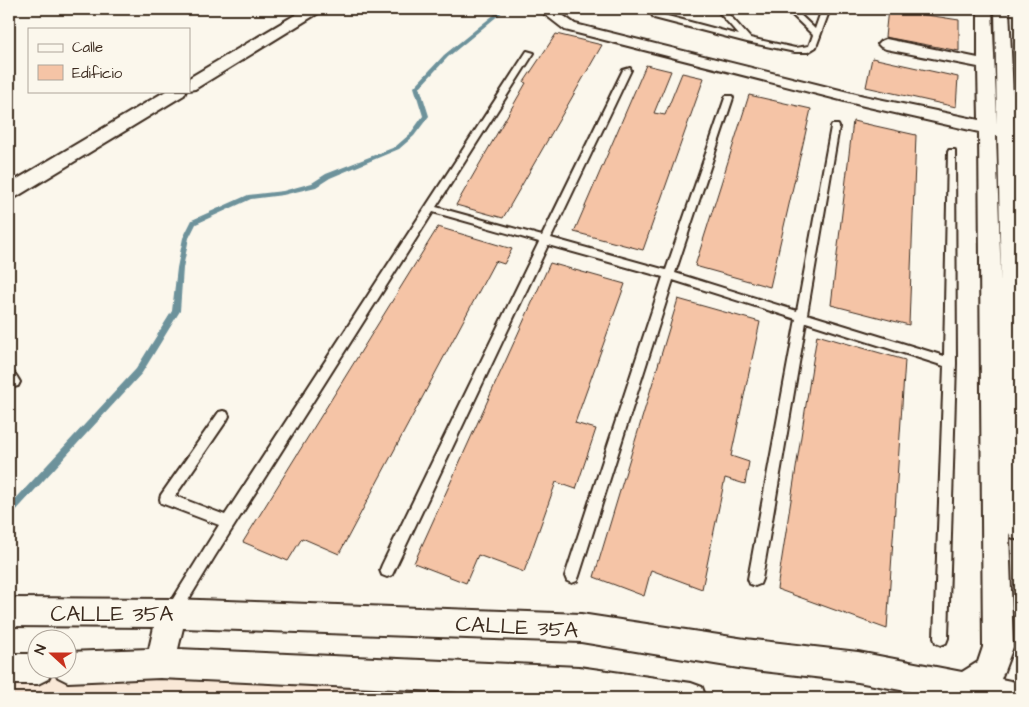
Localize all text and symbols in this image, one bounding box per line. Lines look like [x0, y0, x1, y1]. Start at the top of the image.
legend [28, 28, 190, 92]
text: Calle [72, 37, 103, 58]
text: Edificio [72, 63, 123, 84]
street label: CALLE 35A [51, 599, 173, 630]
street label: CALLE 35A [455, 609, 579, 646]
north arrow [28, 630, 78, 680]
text: N [30, 642, 52, 657]

